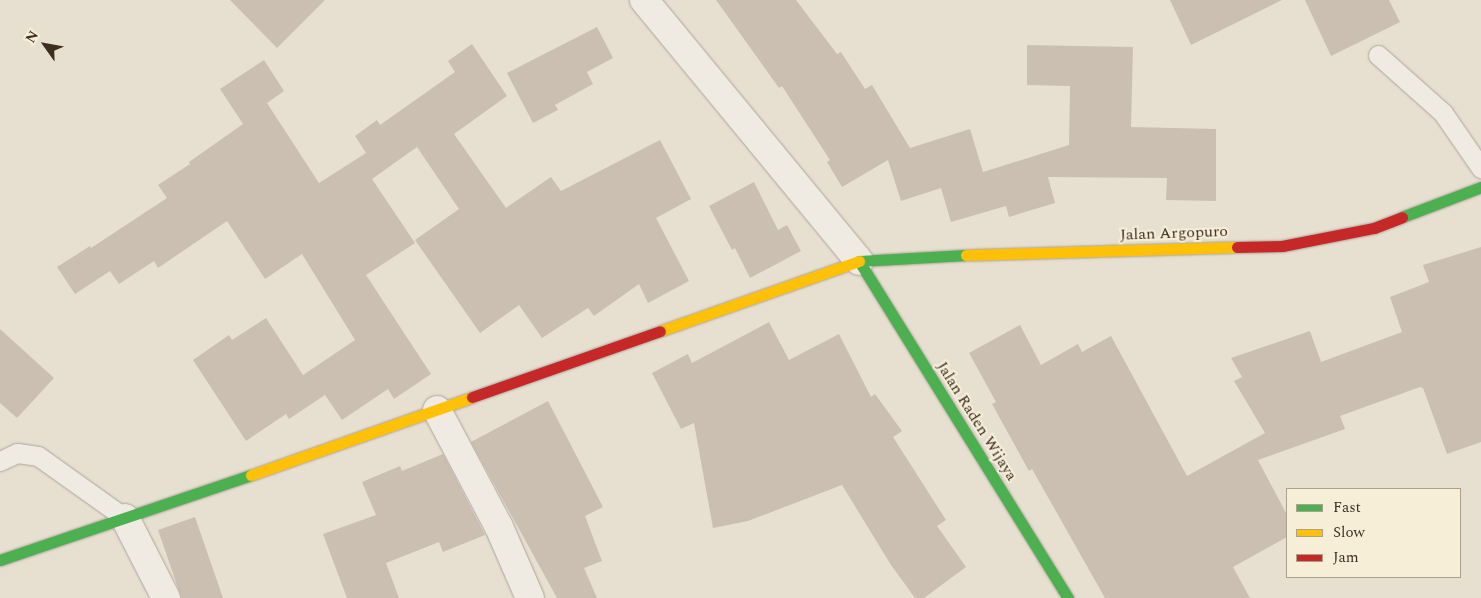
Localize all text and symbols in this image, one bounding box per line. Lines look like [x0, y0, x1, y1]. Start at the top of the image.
north arrow [20, 20, 70, 70]
text: N [20, 26, 44, 47]
street label: Jalan Argopuro [1120, 222, 1228, 244]
street label: Jalan Raden Wijaya [933, 358, 1021, 484]
legend [1286, 488, 1461, 578]
text: Fast [1333, 496, 1361, 519]
text: Slow [1333, 521, 1365, 544]
text: Jam [1333, 546, 1359, 569]

